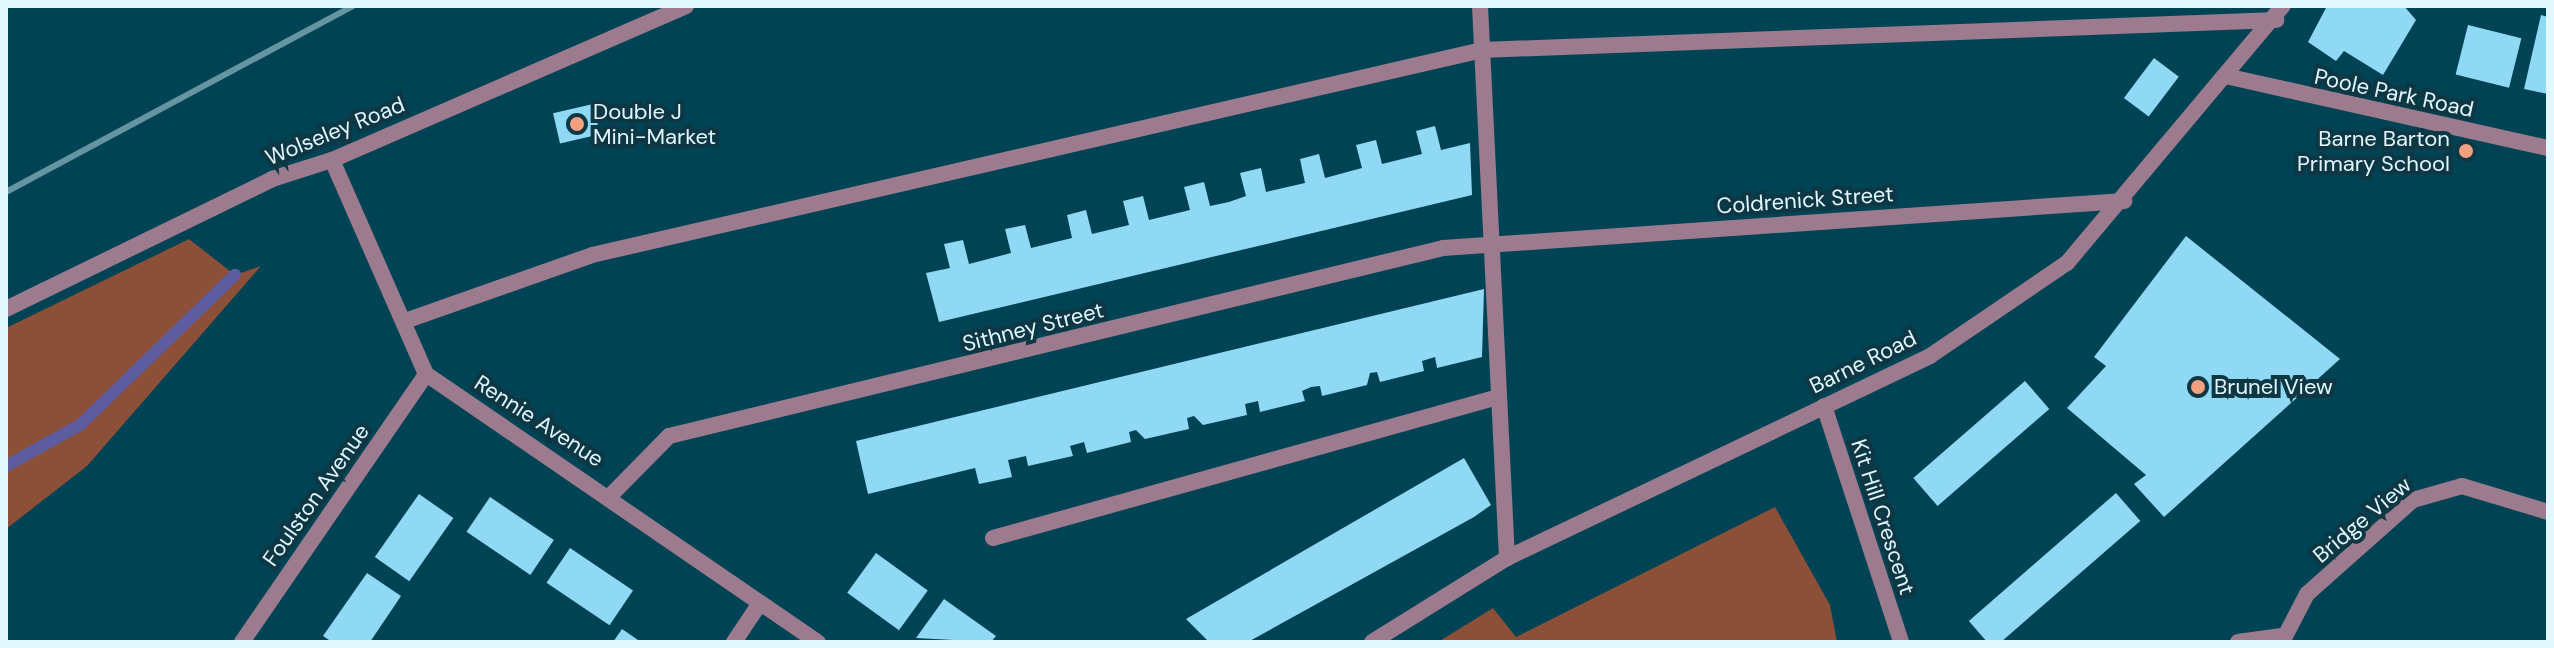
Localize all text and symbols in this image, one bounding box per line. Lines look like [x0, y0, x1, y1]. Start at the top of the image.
street label: Poole Park Road [2312, 63, 2476, 123]
street label: Wolseley Road [261, 91, 409, 171]
place label: Double J Mini-Market [593, 98, 716, 150]
marker: Double J Mini-Market [568, 115, 586, 133]
place label: Barne Barton Primary School [2297, 125, 2450, 176]
marker: Barne Barton Primary School [2457, 142, 2475, 160]
street label: Coldrenick Street [1716, 181, 1894, 219]
street label: Sithney Street [960, 297, 1106, 357]
street label: Barne Road [1805, 325, 1921, 399]
street label: Rennie Avenue [470, 369, 608, 473]
place label: Brunel View [2214, 374, 2333, 400]
marker: Brunel View [2189, 378, 2207, 396]
street label: Foulston Avenue [257, 419, 375, 571]
street label: Kit Hill Crescent [1845, 436, 1921, 598]
street label: Bridge View [2308, 471, 2416, 569]

